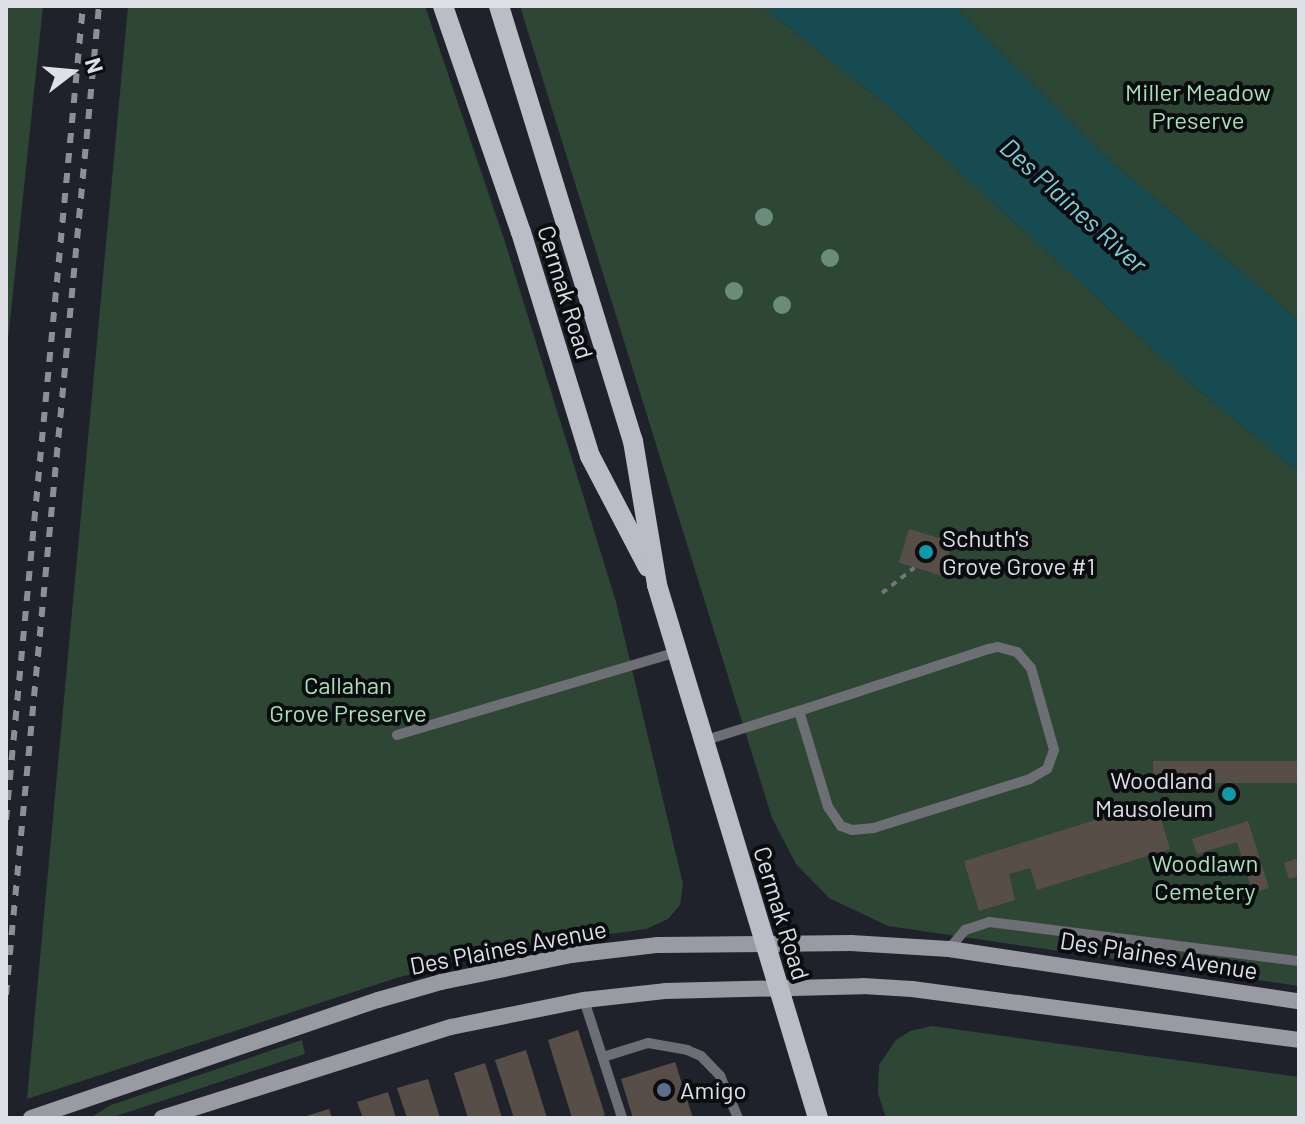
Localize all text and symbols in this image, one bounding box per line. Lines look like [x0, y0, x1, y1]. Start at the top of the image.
north arrow [32, 32, 112, 112]
text: N [81, 55, 110, 76]
park label: Miller Meadow Preserve [1125, 78, 1271, 134]
water label: Des Plaines River [994, 131, 1154, 279]
street label: Cermak Road [532, 222, 600, 362]
place label: Schuth's Grove Grove #1 [942, 524, 1095, 580]
marker: Schuth's Grove Grove #1 [917, 543, 935, 561]
park label: Callahan Grove Preserve [269, 671, 427, 727]
place label: Woodland Mausoleum [1095, 766, 1213, 822]
marker: Woodland Mausoleum [1220, 785, 1238, 803]
street label: Cermak Road [748, 843, 816, 983]
park label: Woodlawn Cemetery [1151, 849, 1259, 905]
street label: Des Plaines Avenue [407, 914, 609, 980]
street label: Des Plaines Avenue [1058, 925, 1260, 985]
place label: Amigo [680, 1076, 746, 1104]
marker: Amigo [655, 1081, 673, 1099]

